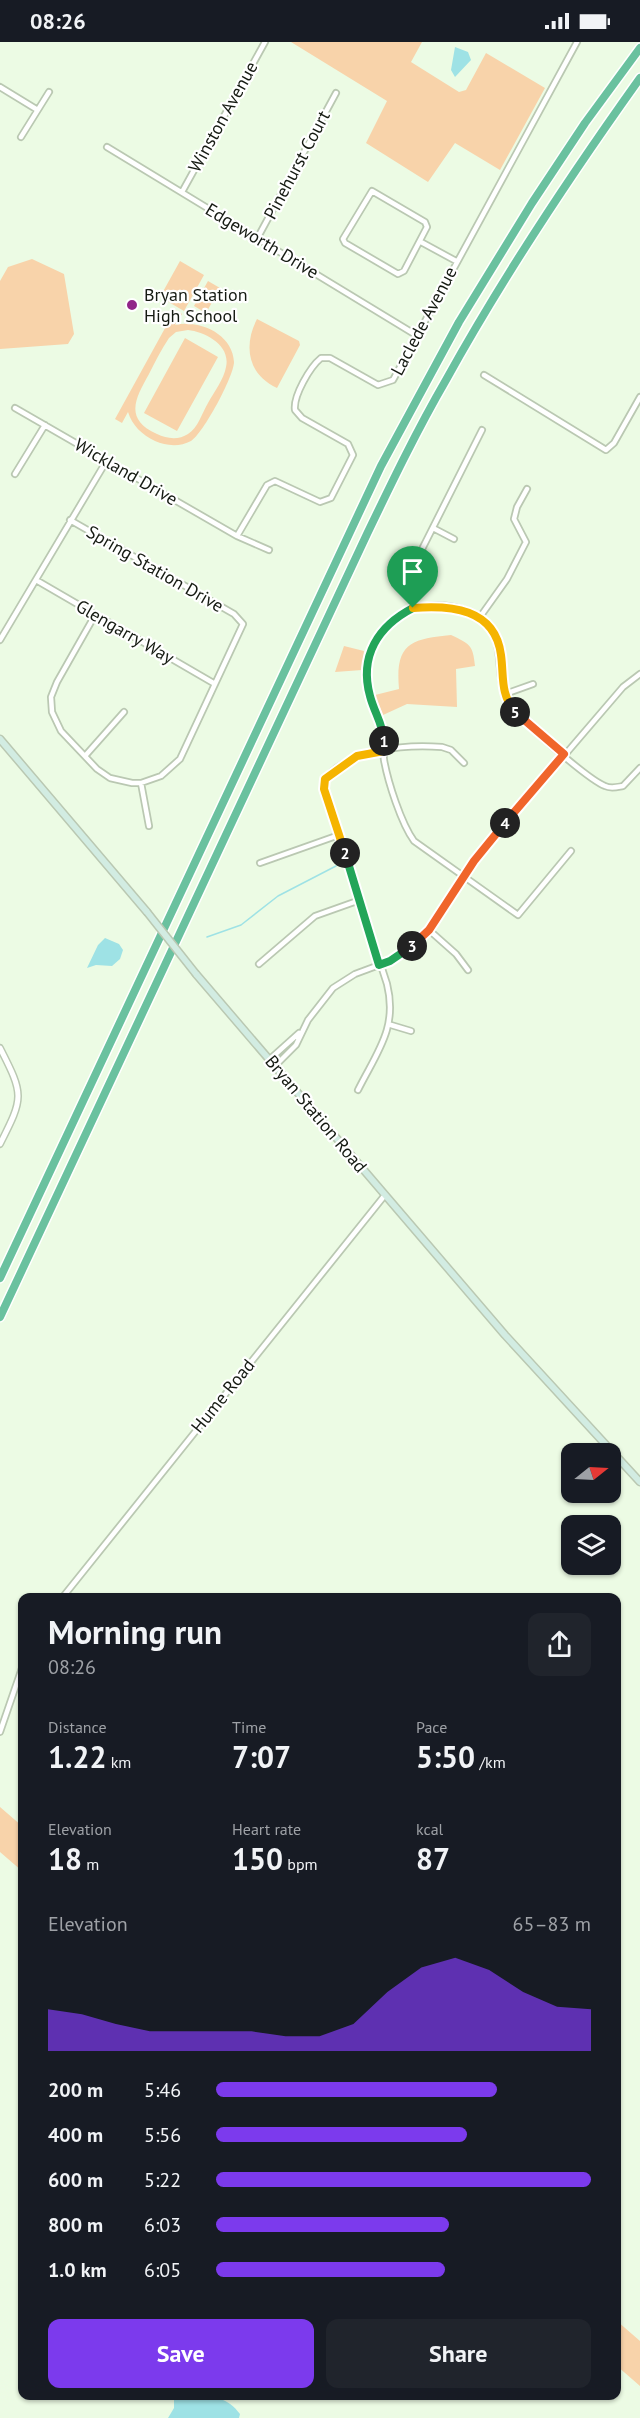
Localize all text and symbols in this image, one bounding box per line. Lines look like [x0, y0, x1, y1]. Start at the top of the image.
text: 08:26 [30, 7, 86, 35]
street label: Winston Avenue [183, 57, 262, 176]
street label: Pinehurst Court [258, 106, 335, 223]
street label: Edgeworth Drive [201, 198, 323, 283]
street label: Laclede Avenue [385, 263, 462, 379]
place label: Bryan Station High School [144, 283, 248, 327]
marker: Bryan Station High School [125, 298, 139, 312]
street label: Wickland Drive [71, 433, 182, 510]
street label: Spring Station Drive [83, 520, 228, 617]
pin [387, 546, 438, 608]
icon: arrive [396, 555, 429, 588]
street label: Glengarry Way [72, 594, 179, 669]
pin: 5 [500, 697, 530, 727]
text: 5 [510, 702, 520, 722]
pin: 1 [369, 726, 399, 756]
text: 1 [379, 731, 389, 751]
pin: 4 [490, 808, 520, 838]
text: 4 [500, 813, 510, 833]
pin: 2 [330, 838, 360, 868]
text: 2 [340, 843, 350, 863]
pin: 3 [397, 931, 427, 961]
text: 3 [407, 936, 417, 956]
street label: Bryan Station Road [260, 1050, 372, 1177]
street label: Hume Road [186, 1354, 259, 1437]
north arrow [561, 1443, 621, 1503]
map controls [561, 1443, 621, 1575]
button: layers [561, 1515, 621, 1575]
text: Morning run [48, 1610, 222, 1653]
button: share [528, 1613, 591, 1676]
text: 08:26 [48, 1654, 96, 1680]
text: Distance [48, 1717, 107, 1737]
text: Time [232, 1717, 266, 1737]
text: Pace [416, 1717, 447, 1737]
text: 1.22 [48, 1737, 106, 1776]
text: 7:07 [232, 1737, 291, 1776]
text: 5:50 [416, 1737, 475, 1776]
text: km [106, 1752, 131, 1772]
text: /km [475, 1752, 506, 1772]
text: Elevation [48, 1819, 112, 1839]
text: Heart rate [232, 1819, 301, 1839]
text: kcal [416, 1819, 443, 1839]
text: 18 [48, 1839, 82, 1878]
text: 150 [232, 1839, 283, 1878]
text: 87 [416, 1839, 450, 1878]
text: m [82, 1854, 99, 1874]
text: bpm [283, 1854, 318, 1874]
text: Elevation [48, 1911, 128, 1937]
text: 65–83 m [513, 1911, 591, 1937]
text: 200 m [48, 2077, 103, 2103]
text: 5:46 [144, 2077, 181, 2103]
text: 400 m [48, 2122, 103, 2148]
text: 5:56 [144, 2122, 181, 2148]
text: 600 m [48, 2167, 103, 2193]
text: 5:22 [144, 2167, 181, 2193]
text: 800 m [48, 2212, 103, 2238]
text: 6:03 [144, 2212, 181, 2238]
text: 1.0 km [48, 2257, 107, 2283]
text: 6:05 [144, 2257, 181, 2283]
button: Save [48, 2319, 314, 2388]
button: Share [326, 2319, 591, 2388]

